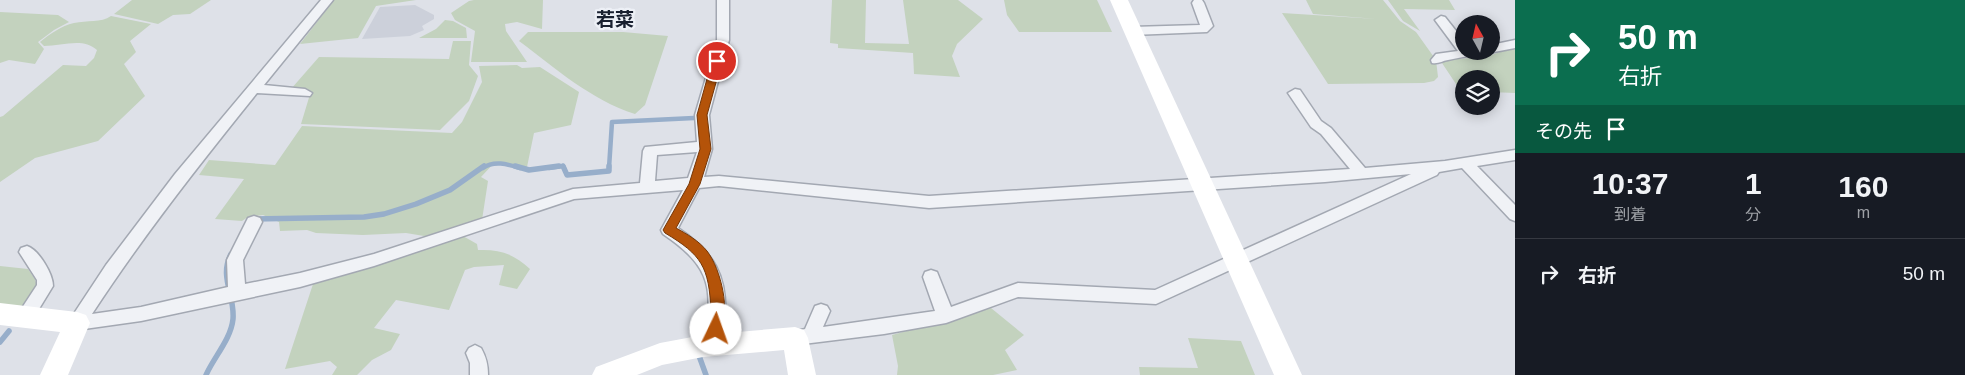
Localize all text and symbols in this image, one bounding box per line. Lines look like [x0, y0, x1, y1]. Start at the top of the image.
district label: 若菜 [596, 9, 634, 30]
north arrow [1455, 15, 1500, 60]
map controls [1455, 15, 1500, 115]
text: 50 m [1618, 17, 1698, 56]
icon: right [1535, 20, 1600, 85]
pin [696, 40, 738, 82]
icon: arrive [703, 47, 731, 75]
text: 右折 [1618, 64, 1662, 89]
button: layers [1455, 70, 1500, 115]
icon: arrive [1602, 115, 1630, 143]
text: その先 [1535, 121, 1592, 142]
text: 10:37 [1592, 167, 1668, 200]
text: 1 [1745, 167, 1762, 200]
text: 160 [1838, 170, 1888, 203]
text: m [1857, 204, 1870, 221]
text: 到着 [1614, 206, 1646, 223]
text: 分 [1745, 206, 1761, 223]
icon: right [1535, 260, 1563, 288]
text: 50 m [1903, 263, 1945, 284]
text: 右折 [1578, 265, 1616, 286]
position arrow [689, 302, 741, 354]

